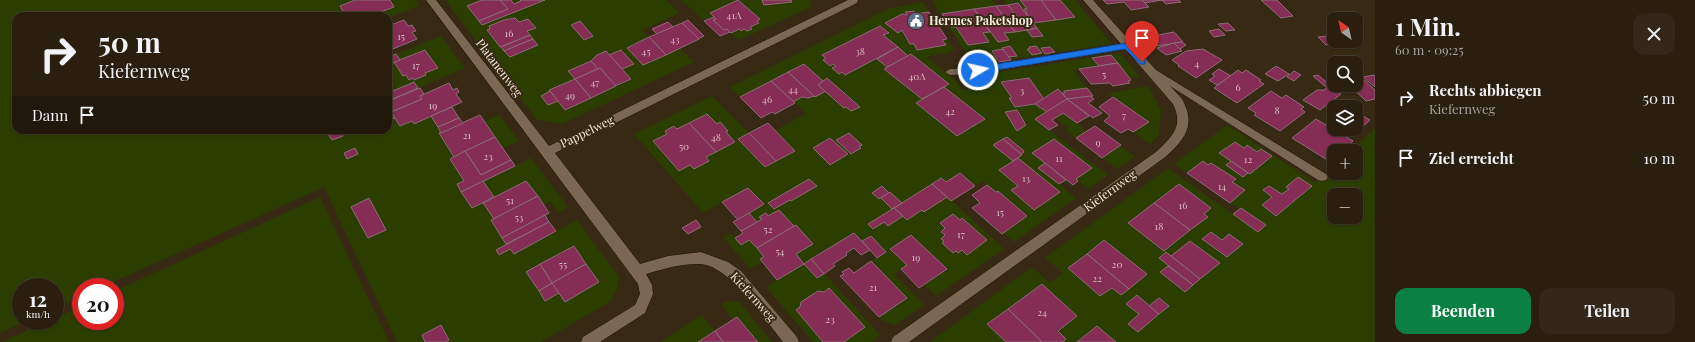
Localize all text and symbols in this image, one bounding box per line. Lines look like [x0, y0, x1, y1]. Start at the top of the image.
house number: 41A [727, 8, 742, 22]
text: 1 Min. [1395, 10, 1461, 42]
public building icon: Hermes Paketshop [906, 11, 926, 31]
place label: Hermes Paketshop [929, 12, 1033, 28]
north arrow [1327, 12, 1363, 48]
map controls [1327, 12, 1363, 224]
button: close [1633, 13, 1675, 55]
pin [1125, 21, 1159, 62]
text: 50 m [98, 23, 161, 60]
house number: 16 [505, 26, 513, 40]
icon: arrive [1131, 27, 1153, 49]
icon: right [32, 28, 84, 80]
house number: 15 [397, 29, 405, 43]
house number: 43 [670, 32, 680, 46]
street label: Platanenweg [473, 35, 527, 100]
text: 60 m · 09:25 [1395, 41, 1464, 58]
house number: 45 [641, 44, 651, 58]
house number: 38 [855, 44, 865, 58]
position arrow [957, 49, 999, 91]
house number: 4 [1195, 56, 1200, 70]
button: search [1327, 56, 1363, 92]
house number: 17 [412, 58, 420, 72]
text: Kiefernweg [98, 59, 190, 83]
house number: 5 [1102, 67, 1106, 81]
house number: 40A [908, 69, 926, 83]
house number: 47 [591, 75, 599, 89]
house number: 6 [1235, 80, 1241, 94]
text: Rechts abbiegen [1429, 80, 1542, 100]
house number: 44 [788, 82, 798, 96]
house number: 3 [1020, 83, 1025, 97]
icon: right [1395, 87, 1417, 109]
house number: 49 [565, 88, 575, 102]
text: 50 m [1643, 88, 1675, 108]
house number: 46 [762, 92, 772, 106]
house number: 19 [429, 98, 437, 112]
button: layers [1327, 100, 1363, 136]
text: Kiefernweg [1429, 100, 1495, 117]
house number: 8 [1274, 103, 1280, 117]
icon: arrive [76, 104, 98, 126]
house number: 42 [945, 104, 955, 118]
text: Dann [32, 105, 68, 125]
house number: 7 [1122, 108, 1126, 122]
street label: Pappelweg [557, 111, 617, 151]
house number: 21 [463, 128, 472, 142]
house number: 48 [711, 130, 721, 144]
house number: 9 [1095, 135, 1101, 149]
house number: 50 [679, 139, 689, 153]
button: + [1327, 144, 1363, 180]
icon: arrive [1395, 147, 1417, 169]
text: Ziel erreicht [1429, 148, 1514, 168]
text: 10 m [1643, 148, 1675, 168]
house number: 23 [483, 149, 493, 163]
house number: 11 [1055, 151, 1063, 165]
house number: 12 [1244, 152, 1252, 166]
street label: Kiefernweg [1080, 165, 1139, 215]
house number: 13 [1022, 171, 1031, 185]
house number: 14 [1218, 179, 1226, 193]
button: − [1327, 188, 1363, 224]
house number: 51 [506, 193, 514, 207]
house number: 16 [1179, 198, 1187, 212]
house number: 15 [996, 205, 1004, 219]
house number: 53 [515, 210, 524, 224]
house number: 18 [1155, 219, 1163, 233]
house number: 52 [764, 222, 773, 236]
house number: 17 [957, 227, 965, 241]
house number: 54 [775, 244, 785, 258]
house number: 19 [912, 250, 920, 264]
house number: 55 [559, 257, 567, 271]
house number: 20 [1112, 257, 1122, 271]
street label: Kiefernweg [727, 268, 781, 325]
house number: 22 [1092, 271, 1102, 285]
speed limit sign: 20 [72, 278, 124, 330]
house number: 21 [869, 280, 878, 294]
text: 12 [29, 285, 47, 312]
button: Beenden [1395, 288, 1531, 334]
button: Teilen [1539, 288, 1675, 334]
house number: 24 [1037, 305, 1047, 319]
text: km/h [26, 307, 50, 321]
house number: 23 [825, 312, 835, 326]

